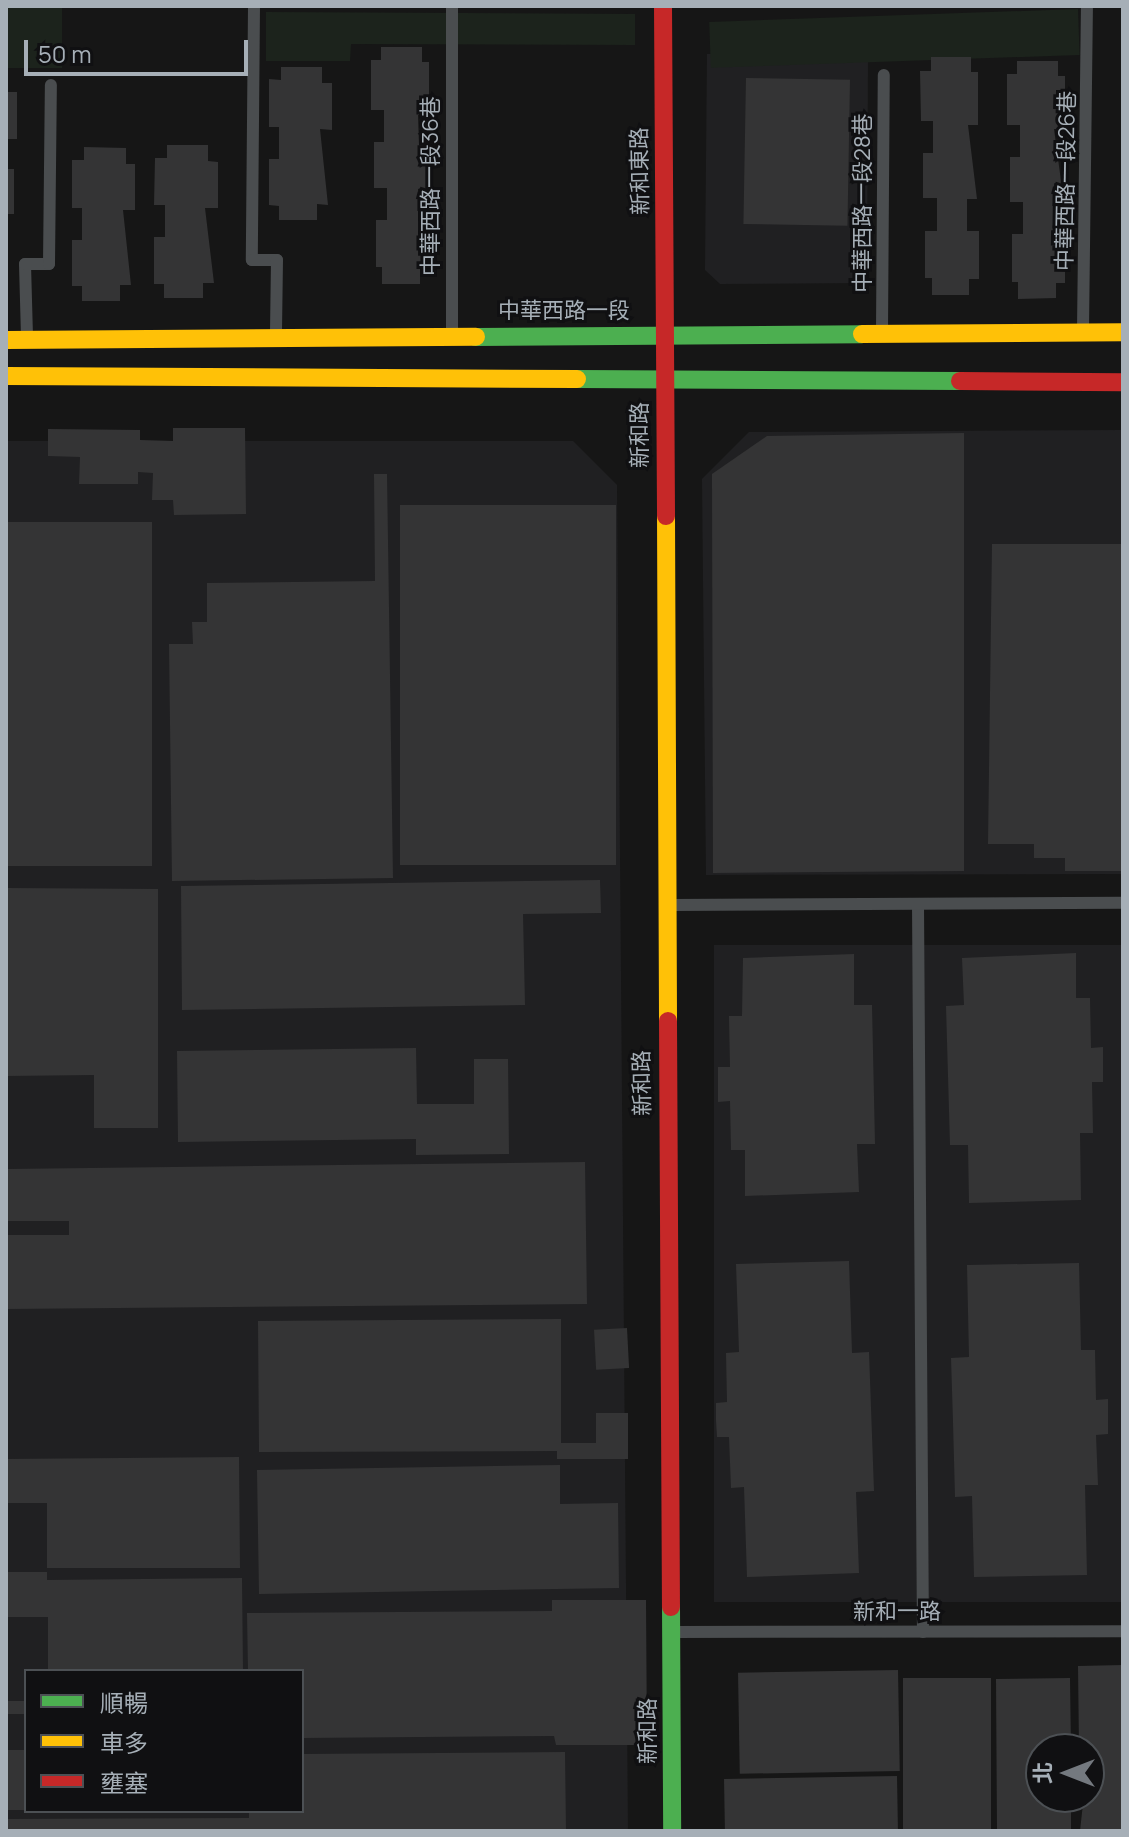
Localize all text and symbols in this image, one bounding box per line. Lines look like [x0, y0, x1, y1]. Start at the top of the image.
scale bar [28, 24, 252, 74]
text: 50 m [38, 37, 92, 70]
street label: 中華西路一段26巷 [1051, 91, 1081, 271]
street label: 中華西路一段36巷 [418, 96, 444, 276]
street label: 中華西路一段28巷 [850, 113, 876, 293]
street label: 新和東路 [626, 127, 654, 215]
street label: 中華西路一段 [498, 298, 630, 324]
street label: 新和路 [627, 402, 653, 468]
street label: 新和路 [628, 1050, 656, 1116]
street label: 新和一路 [853, 1599, 941, 1625]
legend [24, 1669, 304, 1813]
text: 順暢 [100, 1686, 148, 1719]
street label: 新和路 [635, 1698, 661, 1764]
text: 車多 [100, 1726, 148, 1759]
north arrow [1025, 1733, 1105, 1813]
text: 北 [1028, 1762, 1058, 1784]
text: 壅塞 [100, 1766, 148, 1799]

